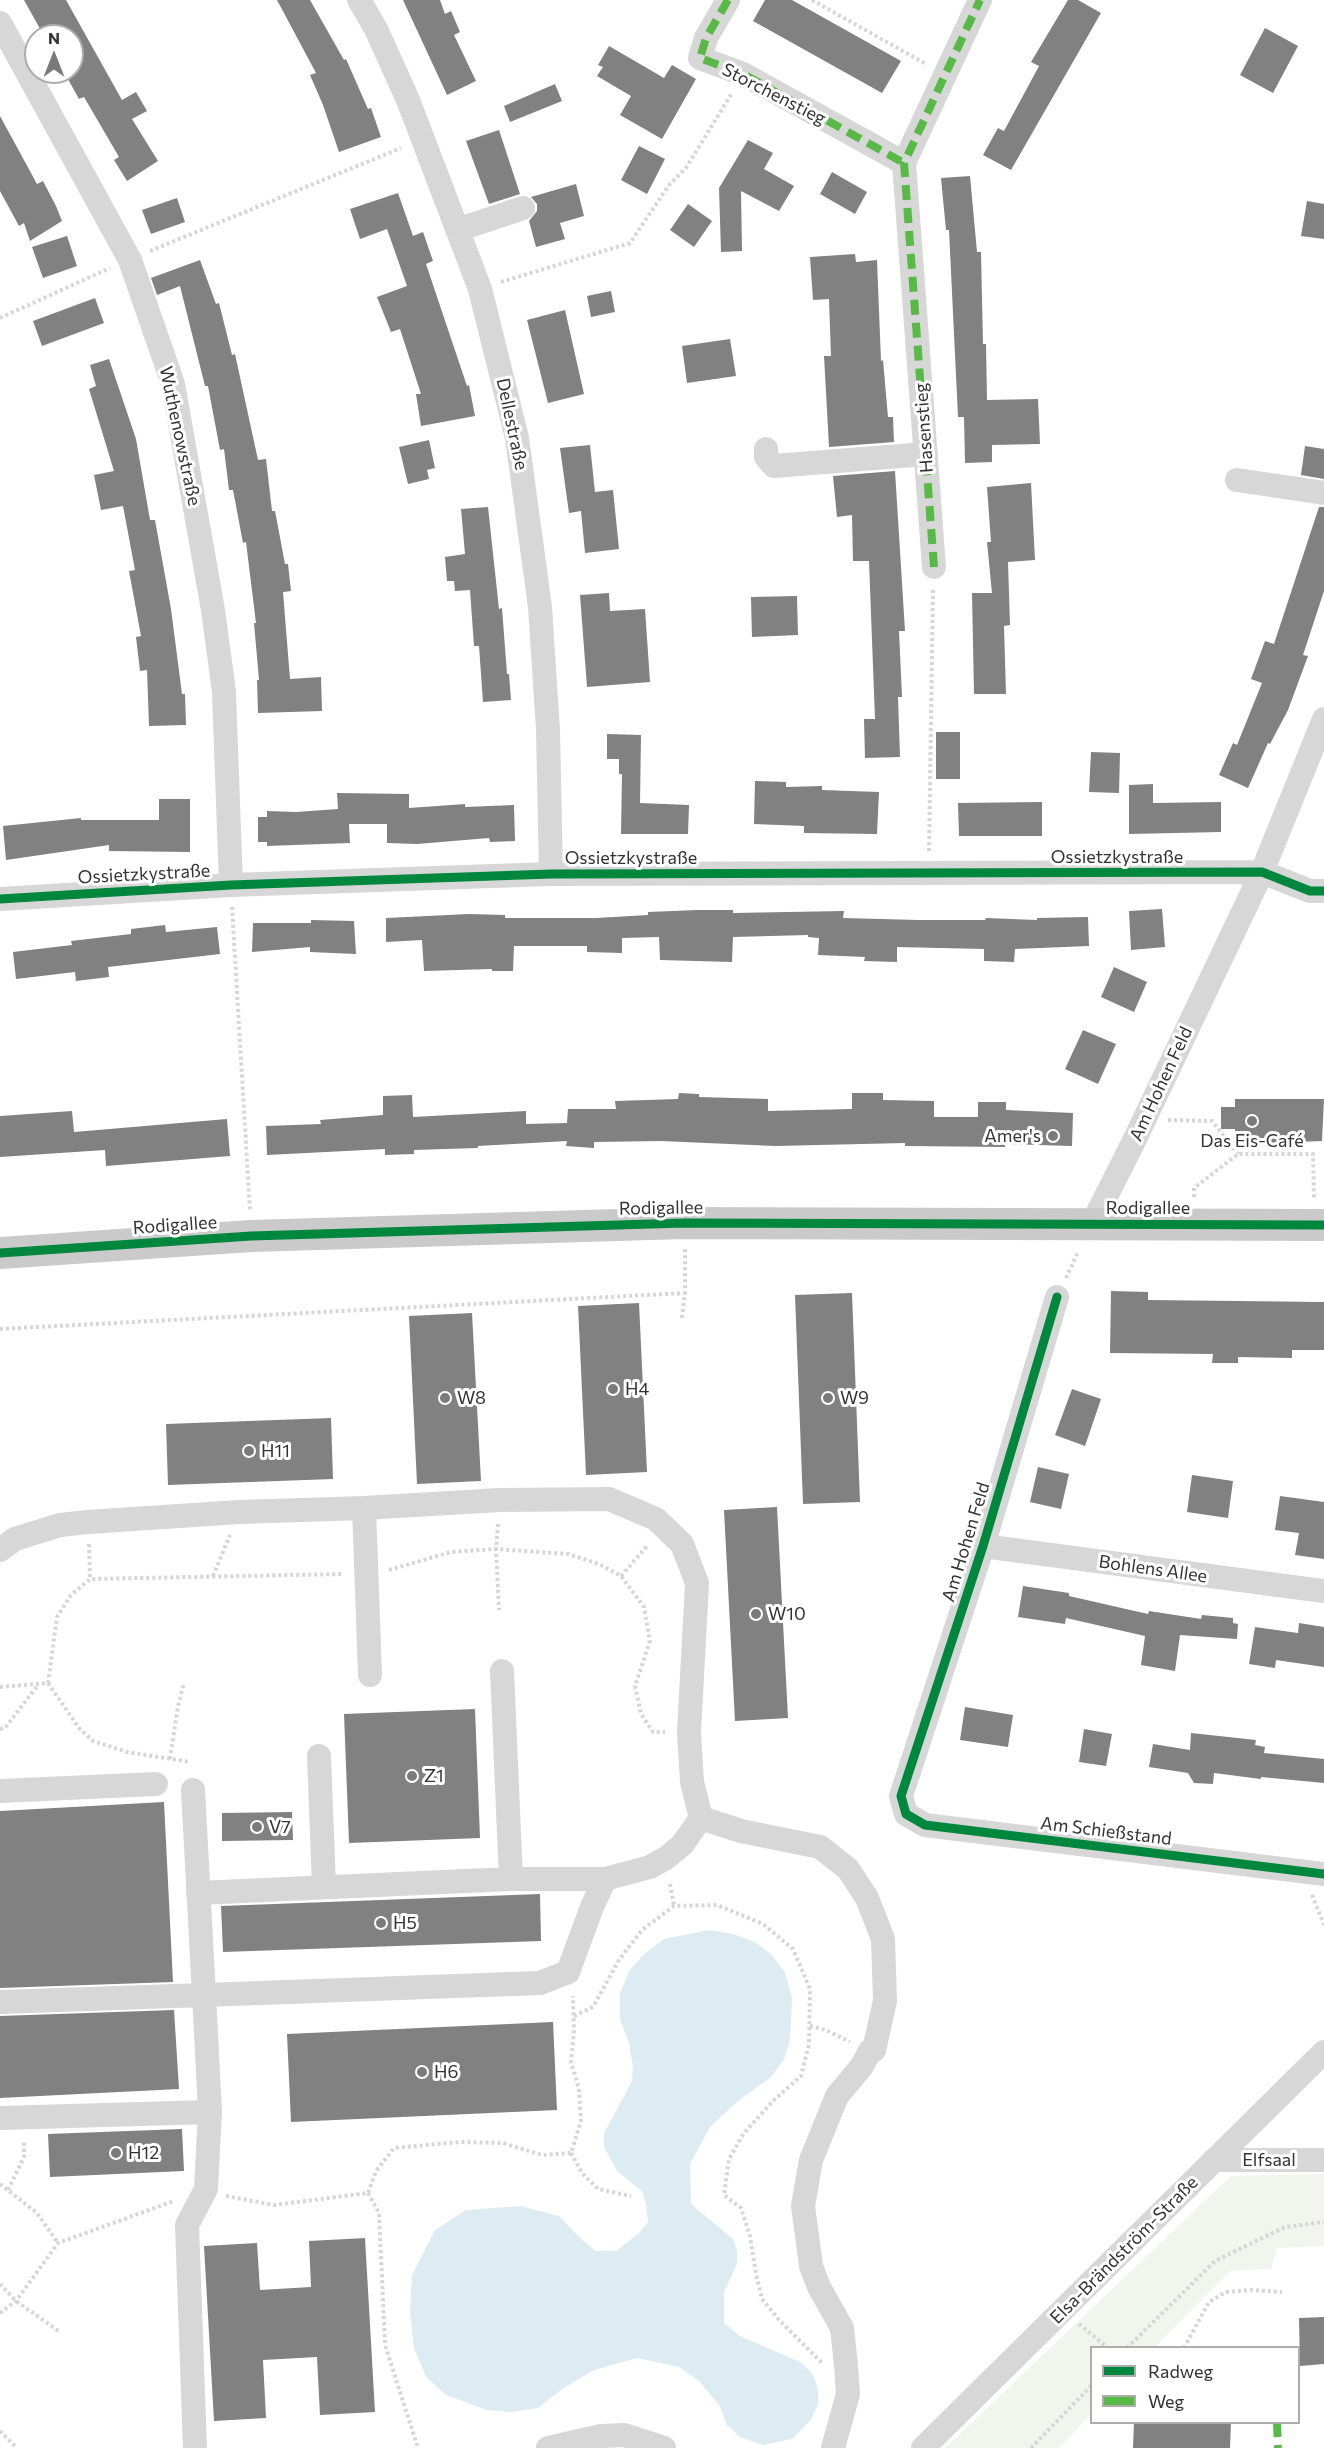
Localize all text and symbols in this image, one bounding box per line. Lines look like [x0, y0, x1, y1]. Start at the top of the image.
north arrow [24, 24, 84, 84]
text: N [48, 28, 60, 47]
street label: Storchenstieg [718, 59, 830, 129]
street label: Wuthenowstraße [155, 364, 205, 508]
street label: Dellestraße [492, 376, 532, 472]
street label: Hasenstieg [910, 382, 938, 474]
street label: Ossietzkystraße [1051, 846, 1183, 868]
street label: Ossietzkystraße [565, 847, 697, 869]
street label: Ossietzkystraße [77, 860, 211, 888]
street label: Am Hohen Feld [1125, 1023, 1197, 1145]
marker: Das Eis-Café [1245, 1114, 1259, 1128]
place label: Amer's [984, 1125, 1041, 1147]
marker: Amer's [1046, 1129, 1060, 1143]
place label: Das Eis-Café [1200, 1130, 1304, 1152]
street label: Rodigallee [619, 1196, 703, 1220]
street label: Rodigallee [1106, 1197, 1190, 1219]
street label: Rodigallee [132, 1211, 218, 1239]
place label: H4 [625, 1378, 649, 1400]
marker: H4 [606, 1382, 620, 1396]
place label: W8 [457, 1387, 486, 1409]
place label: W9 [840, 1387, 869, 1409]
marker: W8 [438, 1391, 452, 1405]
marker: W9 [821, 1391, 835, 1405]
place label: H11 [261, 1440, 290, 1462]
marker: H11 [242, 1444, 256, 1458]
street label: Am Hohen Feld [938, 1480, 994, 1604]
street label: Bohlens Allee [1097, 1551, 1209, 1587]
place label: W10 [768, 1603, 806, 1625]
marker: W10 [749, 1607, 763, 1621]
place label: Z1 [424, 1765, 444, 1787]
marker: Z1 [405, 1769, 419, 1783]
street label: Am Schießstand [1039, 1812, 1173, 1850]
place label: V7 [269, 1816, 291, 1838]
marker: V7 [250, 1820, 264, 1834]
place label: H5 [393, 1912, 417, 1934]
marker: H5 [374, 1916, 388, 1930]
place label: H6 [434, 2061, 458, 2083]
marker: H6 [415, 2065, 429, 2079]
place label: H12 [128, 2142, 159, 2164]
marker: H12 [109, 2146, 123, 2160]
street label: Elfsaal [1242, 2149, 1296, 2171]
street label: Elsa-Brändström-Straße [1046, 2172, 1202, 2328]
legend [1090, 2346, 1300, 2424]
text: Radweg [1148, 2360, 1213, 2382]
text: Weg [1148, 2390, 1184, 2412]

